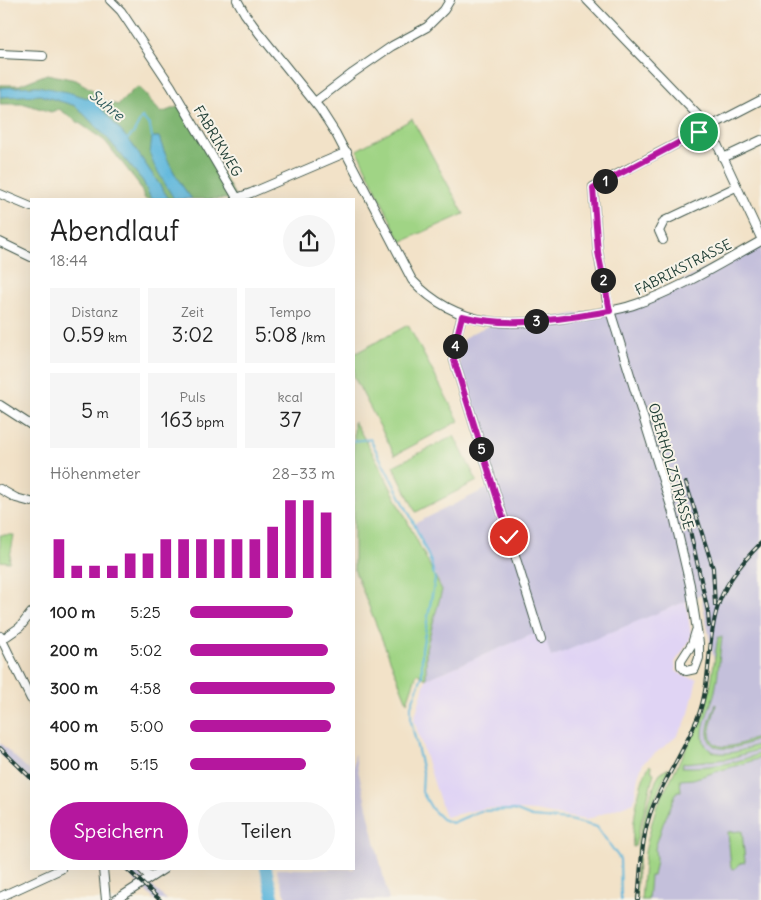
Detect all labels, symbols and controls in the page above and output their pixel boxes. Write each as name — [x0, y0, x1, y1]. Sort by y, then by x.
water label: Suhre — [86, 85, 129, 125]
street label: FABRIKWEG — [190, 102, 246, 180]
pin — [678, 111, 720, 153]
icon: arrive — [685, 118, 713, 146]
pin: 1 — [592, 168, 618, 194]
text: 1 — [603, 172, 608, 190]
text: Abendlauf — [50, 213, 179, 249]
button: share — [283, 215, 335, 267]
street label: FABRIKSTRASSE — [632, 235, 734, 299]
text: 18:44 — [50, 250, 88, 270]
pin: 2 — [590, 268, 616, 292]
text: 2 — [600, 271, 607, 289]
text: Distanz — [71, 303, 118, 321]
text: Zeit — [181, 303, 204, 321]
text: Tempo — [269, 303, 311, 321]
pin: 3 — [524, 308, 548, 334]
text: 3 — [533, 312, 540, 330]
text: 0.59 — [62, 321, 105, 348]
text: 3:02 — [171, 321, 213, 348]
text: 5:08 — [255, 321, 298, 348]
text: km — [105, 328, 127, 346]
text: /km — [298, 328, 325, 346]
pin: 4 — [442, 334, 468, 358]
text: 4 — [451, 337, 460, 355]
text: Puls — [179, 388, 206, 406]
text: kcal — [278, 388, 303, 406]
text: 5 — [81, 397, 93, 424]
street label: OBERHOLZSTRASSE — [644, 401, 698, 531]
text: m — [93, 404, 109, 422]
text: 163 — [161, 406, 193, 433]
text: 37 — [279, 406, 301, 433]
text: bpm — [193, 413, 224, 431]
pin: 5 — [468, 436, 494, 462]
text: 5 — [477, 440, 486, 458]
text: Höhenmeter — [50, 463, 141, 483]
text: 28–33 m — [272, 463, 335, 483]
pin — [488, 516, 530, 558]
icon: check — [495, 523, 523, 551]
text: 100 m — [50, 602, 95, 622]
text: 5:25 — [130, 602, 161, 622]
text: 200 m — [50, 640, 98, 660]
text: 5:02 — [130, 640, 162, 660]
text: 300 m — [50, 678, 98, 698]
text: 4:58 — [130, 678, 161, 698]
text: 400 m — [50, 716, 98, 736]
text: 5:00 — [130, 716, 164, 736]
text: 500 m — [50, 754, 98, 774]
text: 5:15 — [130, 754, 158, 774]
button: Speichern — [50, 802, 188, 860]
button: Teilen — [198, 802, 335, 860]

